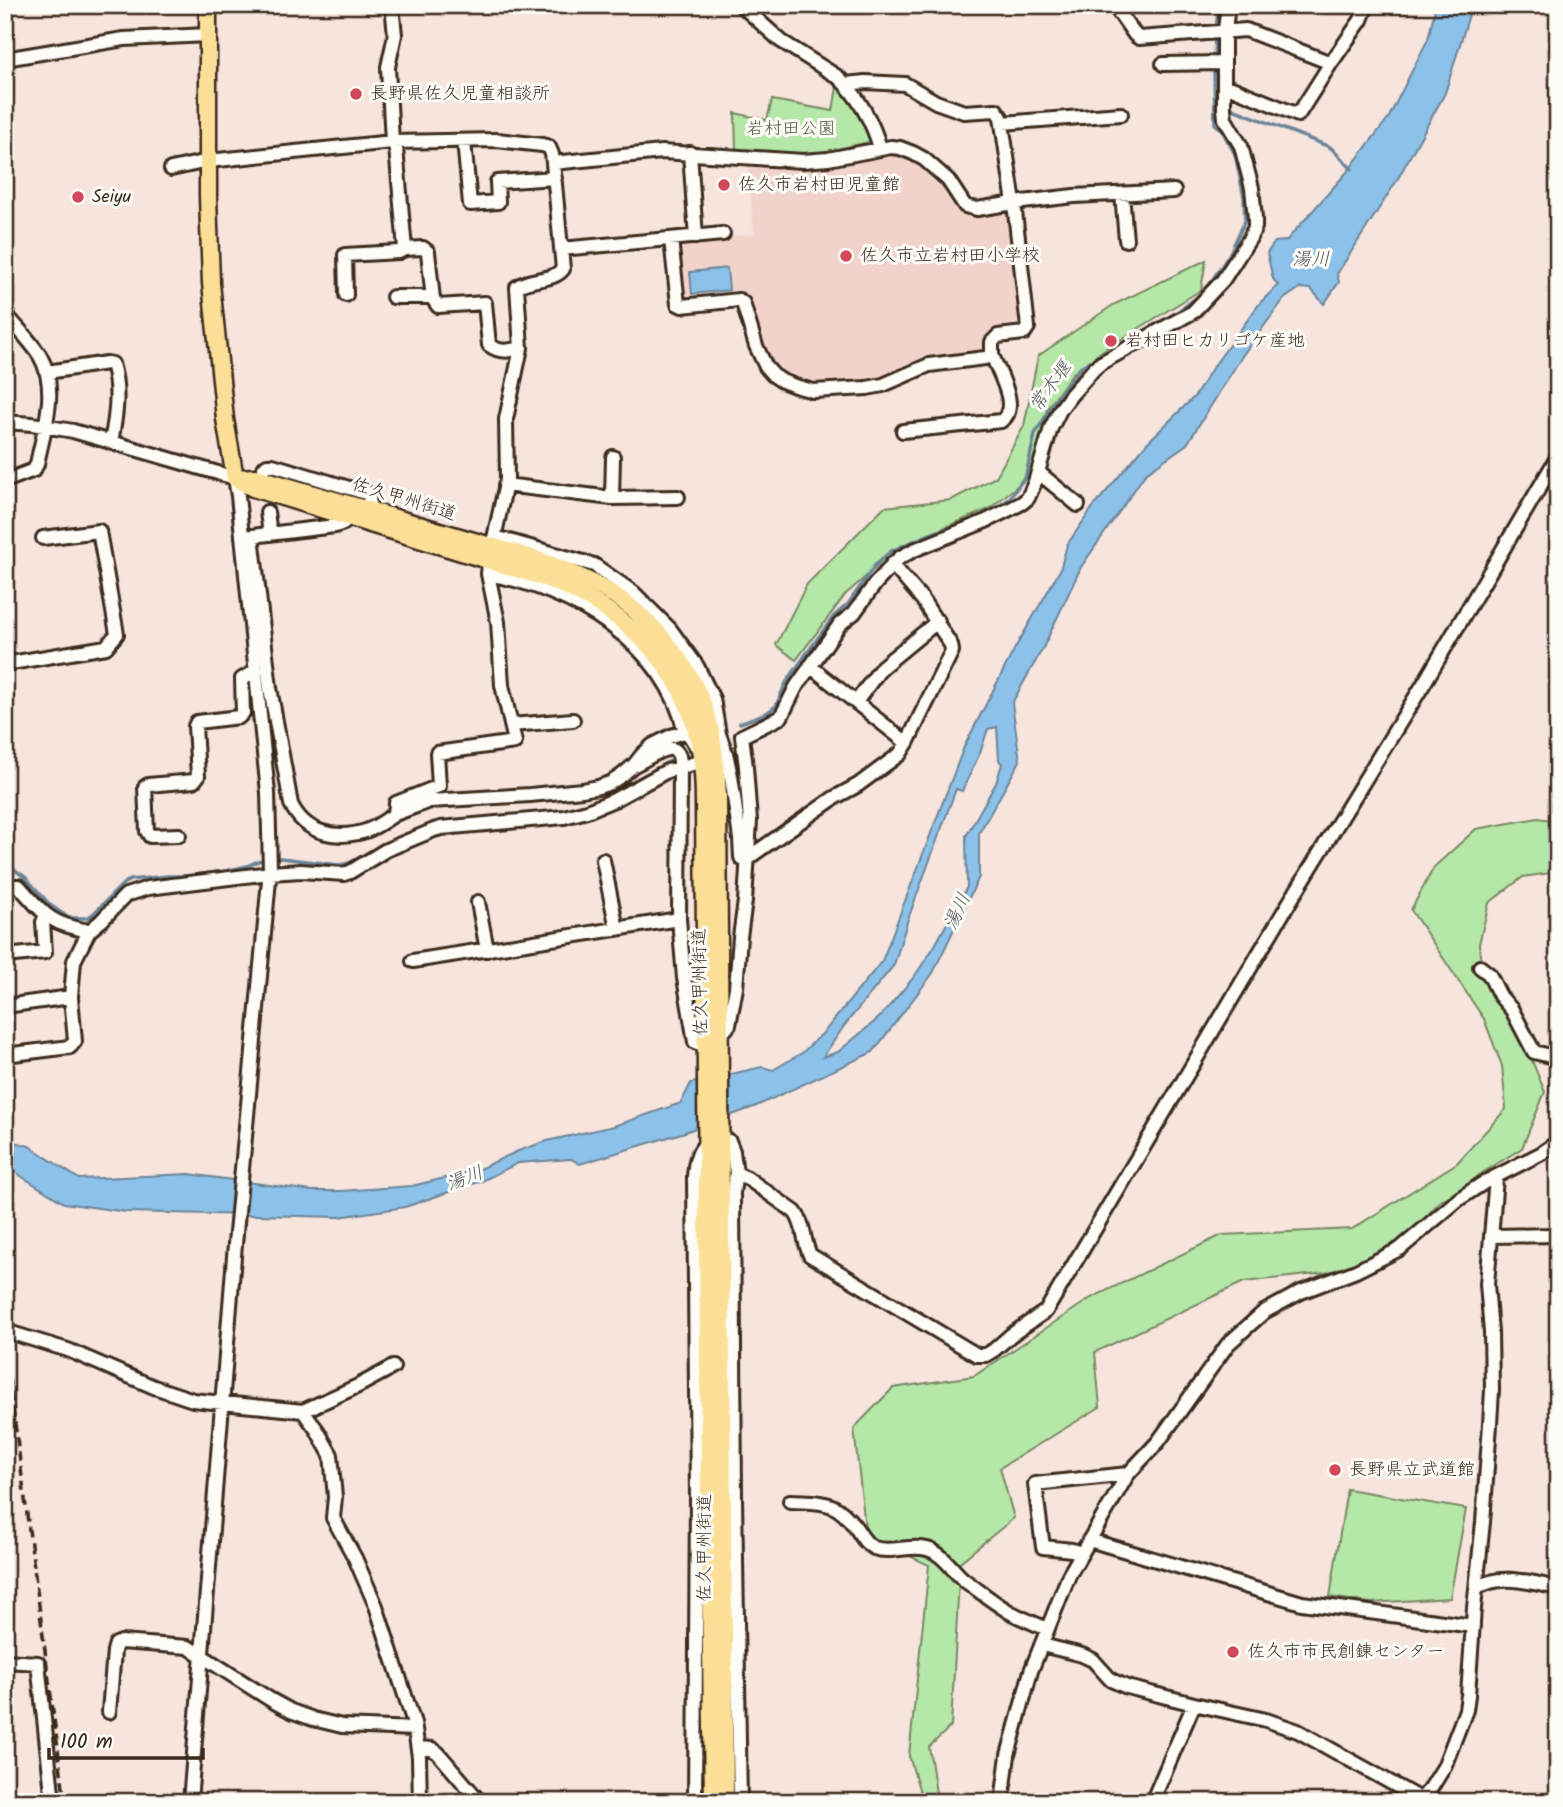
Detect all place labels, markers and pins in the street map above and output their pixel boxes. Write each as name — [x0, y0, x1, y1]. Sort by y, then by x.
place label: 長野県佐久児童相談所 — [370, 80, 550, 109]
marker: 長野県佐久児童相談所 — [348, 86, 364, 102]
place label: 佐久市岩村田児童館 — [738, 171, 900, 200]
marker: 佐久市岩村田児童館 — [716, 177, 732, 193]
place label: Seiyu — [92, 183, 131, 212]
marker: Seiyu — [70, 189, 86, 205]
place label: 佐久市立岩村田小学校 — [860, 242, 1040, 271]
marker: 佐久市立岩村田小学校 — [838, 248, 854, 264]
place label: 岩村田ヒカリゴケ産地 — [1125, 327, 1305, 356]
marker: 岩村田ヒカリゴケ産地 — [1103, 333, 1119, 349]
place label: 長野県立武道館 — [1349, 1456, 1475, 1485]
marker: 長野県立武道館 — [1327, 1462, 1343, 1478]
place label: 佐久市市民創錬センター — [1247, 1638, 1444, 1667]
marker: 佐久市市民創錬センター — [1225, 1644, 1241, 1660]

